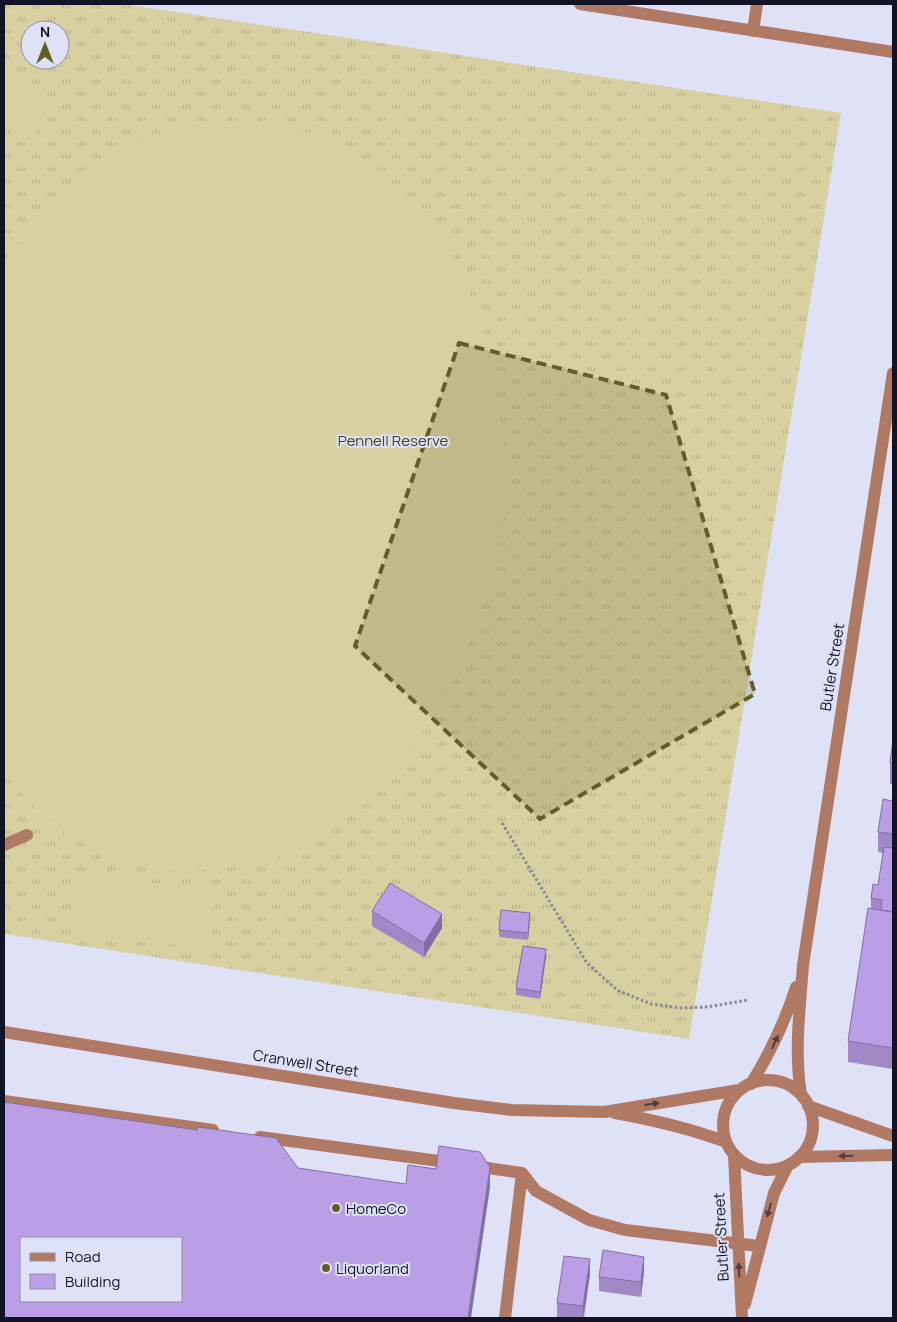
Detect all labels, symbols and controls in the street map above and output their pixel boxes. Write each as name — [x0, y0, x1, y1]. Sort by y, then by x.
north arrow — [20, 20, 70, 70]
text: N — [40, 22, 50, 41]
park label: Pennell Reserve — [338, 430, 448, 451]
street label: Butler Street — [815, 621, 849, 713]
one-way arrow — [771, 1035, 779, 1049]
street label: Cranwell Street — [251, 1044, 361, 1082]
one-way arrow — [644, 1100, 660, 1108]
one-way arrow — [838, 1152, 854, 1160]
street label: Butler Street — [708, 1192, 734, 1282]
place label: HomeCo — [346, 1198, 406, 1219]
marker: HomeCo — [330, 1202, 342, 1214]
one-way arrow — [765, 1203, 773, 1218]
legend — [20, 1237, 182, 1302]
text: Road — [65, 1246, 101, 1267]
place label: Liquorland — [336, 1258, 409, 1279]
one-way arrow — [735, 1261, 743, 1277]
marker: Liquorland — [320, 1262, 332, 1274]
text: Building — [65, 1271, 120, 1292]

